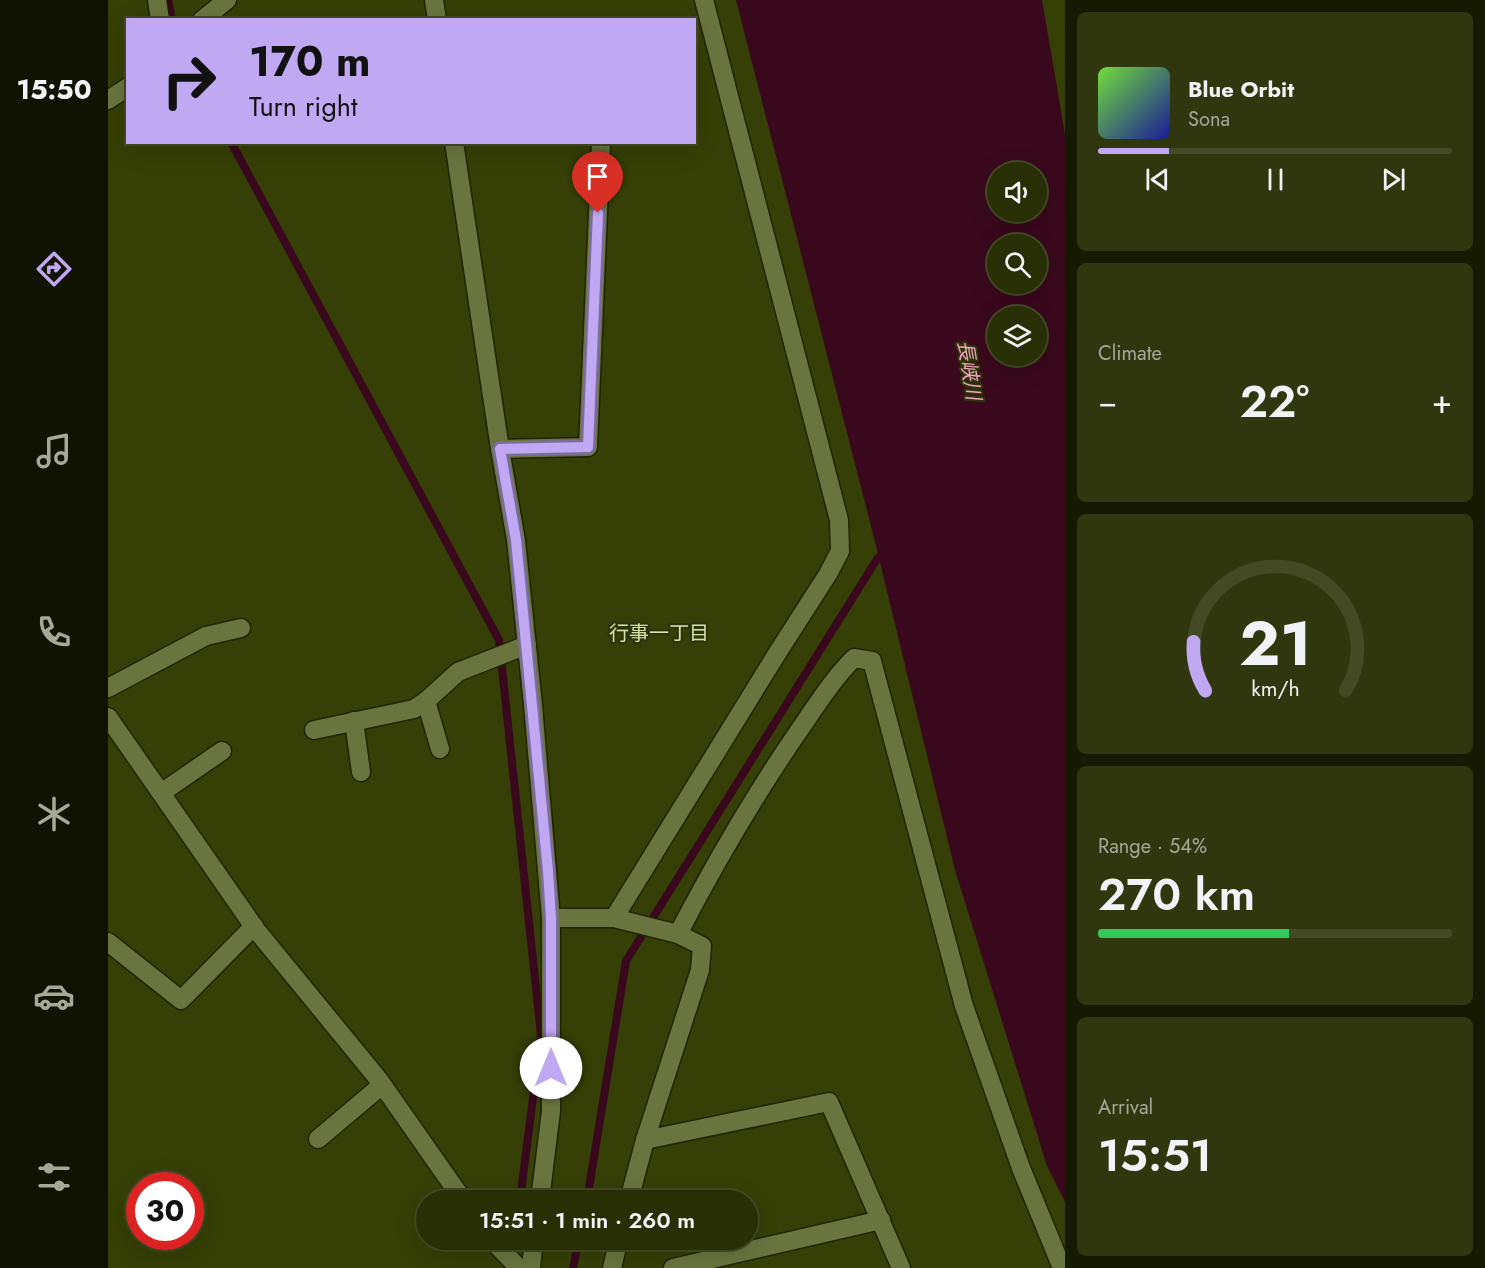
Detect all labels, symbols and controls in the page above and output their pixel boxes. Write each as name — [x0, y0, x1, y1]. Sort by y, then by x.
text: 170 m — [249, 31, 371, 92]
icon: right — [150, 42, 228, 120]
text: 15:50 — [16, 70, 92, 109]
text: Blue Orbit — [1188, 73, 1294, 105]
text: Turn right — [249, 87, 357, 126]
text: Sona — [1188, 105, 1230, 134]
pin — [572, 151, 623, 213]
icon: arrive — [581, 160, 614, 193]
map controls — [987, 162, 1047, 366]
button: sound — [987, 162, 1047, 222]
icon: previous — [1141, 163, 1174, 196]
icon: pause — [1259, 163, 1292, 196]
icon: next — [1377, 163, 1410, 196]
button: search — [987, 234, 1047, 294]
icon: directions — [33, 248, 75, 290]
button: layers — [987, 306, 1047, 366]
water label: 長峡川 — [950, 338, 988, 404]
text: Climate — [1098, 339, 1162, 368]
text: 22° — [1240, 369, 1309, 434]
text: − — [1098, 378, 1117, 425]
text: + — [1432, 378, 1452, 425]
icon: music — [33, 430, 75, 472]
text: 21 — [1239, 598, 1311, 688]
icon: phone — [33, 611, 75, 653]
district label: 行事一丁目 — [609, 619, 709, 648]
text: km/h — [1251, 673, 1299, 704]
icon: climate — [33, 793, 75, 835]
text: Range · 54% — [1098, 832, 1207, 861]
text: 270 km — [1098, 862, 1255, 927]
icon: car — [33, 975, 75, 1017]
position arrow — [519, 1036, 583, 1100]
text: Arrival — [1098, 1093, 1153, 1122]
text: 15:51 — [1098, 1123, 1212, 1188]
icon: filters — [33, 1156, 75, 1198]
speed limit sign: 30 — [126, 1172, 204, 1250]
text: 15:51 · 1 min · 260 m — [479, 1204, 695, 1236]

